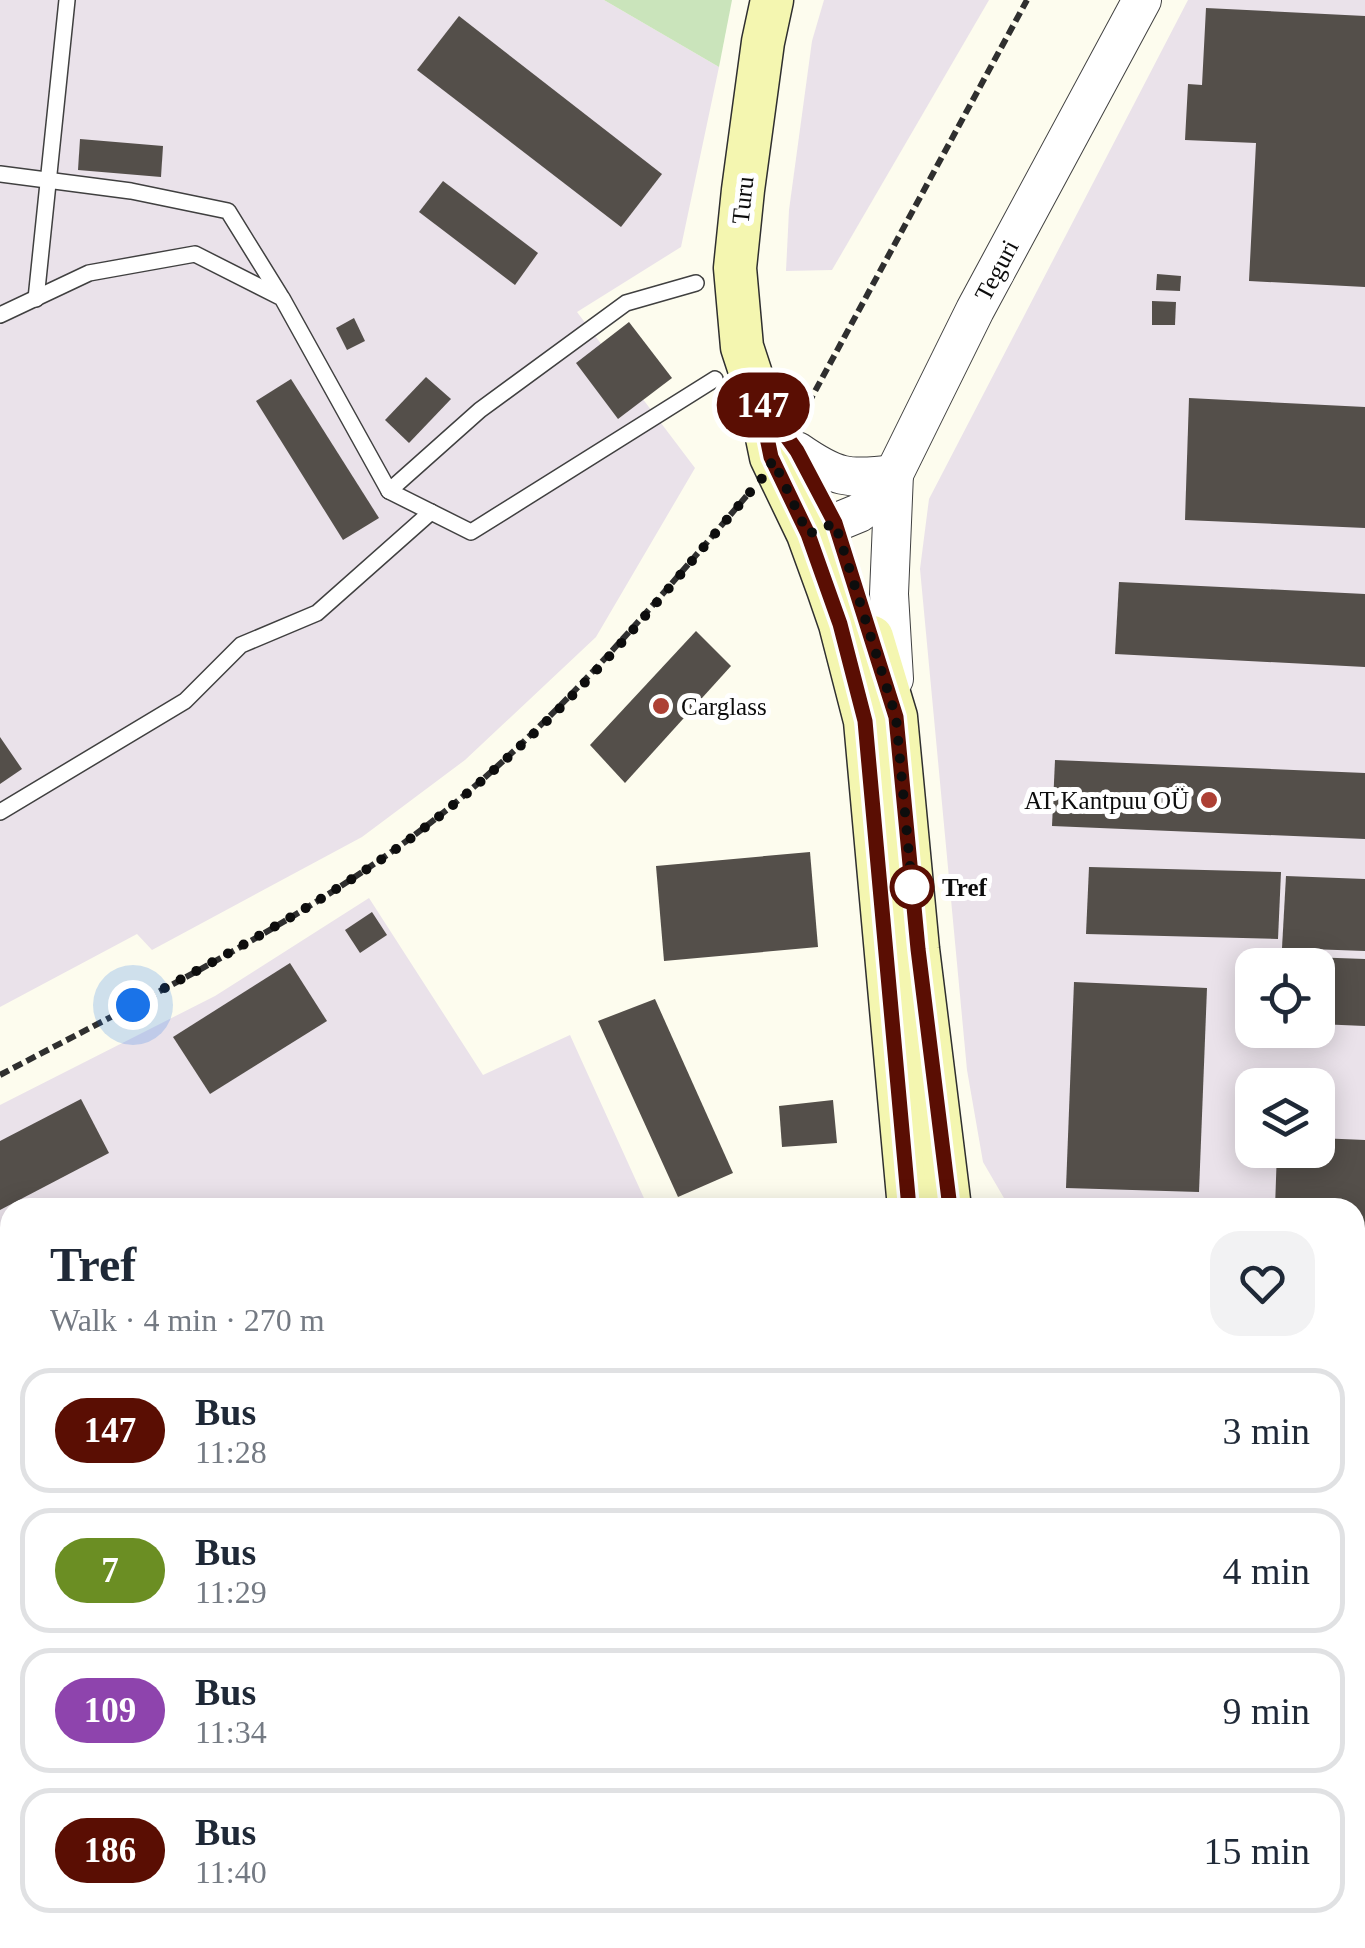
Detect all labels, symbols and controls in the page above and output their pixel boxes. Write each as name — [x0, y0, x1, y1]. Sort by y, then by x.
street label: Turu — [727, 174, 758, 225]
street label: Teguri — [969, 235, 1024, 305]
line badge: 147 — [706, 372, 820, 438]
text: 147 — [737, 386, 789, 425]
place label: Carglass — [681, 693, 767, 720]
marker: Carglass — [650, 695, 672, 717]
place label: AT Kantpuu OÜ — [1024, 787, 1189, 814]
marker: AT Kantpuu OÜ — [1198, 789, 1220, 811]
marker: Tref — [891, 866, 933, 908]
place label: Tref — [942, 874, 988, 901]
map controls — [1235, 948, 1335, 1168]
button: locate — [1235, 948, 1335, 1048]
your location — [108, 980, 158, 1030]
button: layers — [1235, 1068, 1335, 1168]
button: heart — [1210, 1231, 1315, 1336]
text: Tref — [50, 1238, 136, 1291]
text: Walk · 4 min · 270 m — [50, 1302, 325, 1338]
text: Bus — [195, 1391, 256, 1433]
text: 3 min — [1222, 1410, 1310, 1452]
text: 147 — [84, 1411, 136, 1450]
text: 11:28 — [195, 1434, 267, 1470]
text: Bus — [195, 1531, 256, 1573]
text: 4 min — [1222, 1550, 1310, 1592]
text: 7 — [101, 1551, 119, 1590]
text: 11:29 — [195, 1574, 267, 1610]
text: Bus — [195, 1671, 256, 1713]
text: 9 min — [1222, 1690, 1310, 1732]
text: 109 — [84, 1691, 136, 1730]
text: 11:34 — [195, 1714, 267, 1750]
text: Bus — [195, 1811, 256, 1853]
text: 15 min — [1203, 1830, 1310, 1872]
text: 186 — [84, 1831, 136, 1870]
text: 11:40 — [195, 1854, 267, 1890]

